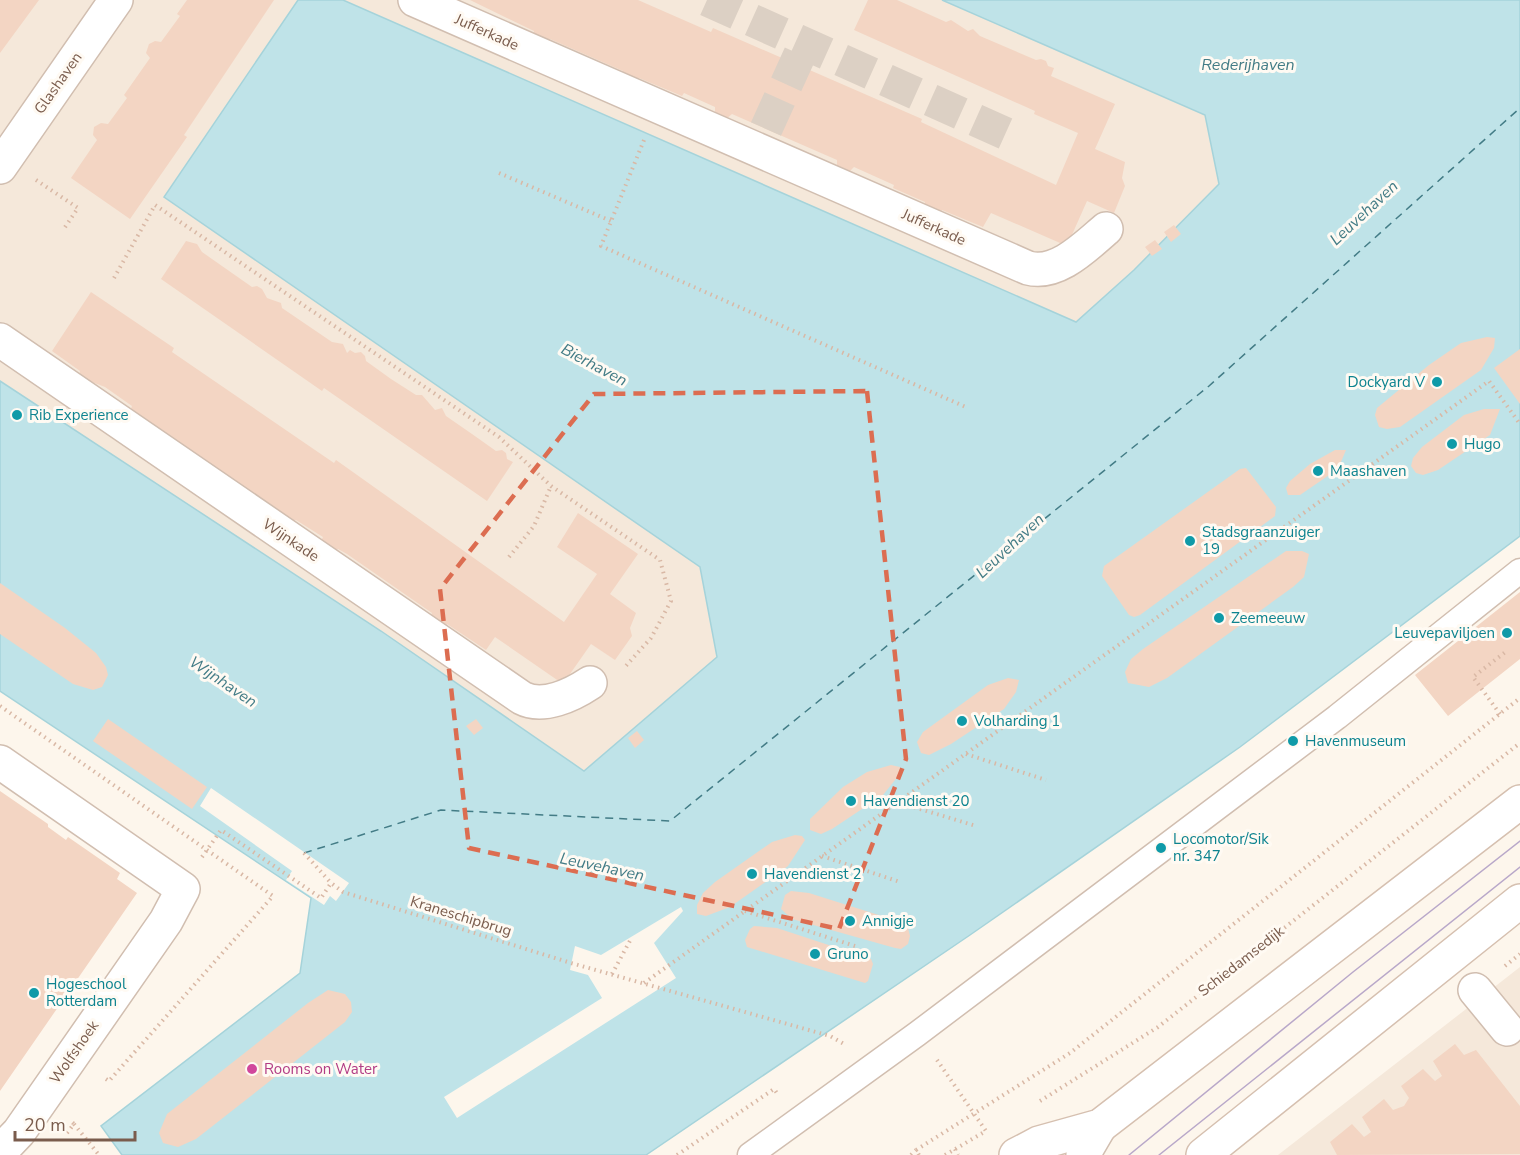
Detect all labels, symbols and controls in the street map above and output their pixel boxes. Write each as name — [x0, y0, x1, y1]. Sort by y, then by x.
street label: Jufferkade — [451, 9, 522, 55]
street label: Glashaven — [29, 48, 87, 118]
water label: Rederijhaven — [1201, 54, 1295, 76]
water label: Leuvehaven — [1325, 176, 1403, 250]
street label: Jufferkade — [898, 204, 969, 250]
water label: Bierhaven — [557, 338, 631, 392]
place label: Dockyard V — [1348, 372, 1426, 392]
marker: Dockyard V — [1430, 375, 1444, 389]
place label: Rib Experience — [29, 405, 129, 425]
marker: Rib Experience — [10, 408, 24, 422]
place label: Hugo — [1464, 434, 1501, 454]
marker: Hugo — [1445, 437, 1459, 451]
place label: Maashaven — [1330, 461, 1406, 481]
marker: Maashaven — [1311, 464, 1325, 478]
water label: Leuvehaven — [971, 509, 1049, 583]
street label: Wijnkade — [259, 514, 323, 566]
place label: Stadsgraanzuiger 19 — [1202, 522, 1320, 559]
marker: Stadsgraanzuiger 19 — [1183, 534, 1197, 548]
place label: Zeemeeuw — [1231, 608, 1306, 628]
marker: Zeemeeuw — [1212, 611, 1226, 625]
place label: Leuvepaviljoen — [1394, 623, 1495, 643]
marker: Leuvepaviljoen — [1500, 626, 1514, 640]
water label: Wijnhaven — [185, 651, 261, 713]
place label: Volharding 1 — [973, 711, 1060, 731]
marker: Volharding 1 — [955, 714, 969, 728]
place label: Havenmuseum — [1305, 731, 1406, 751]
marker: Havenmuseum — [1286, 734, 1300, 748]
place label: Havendienst 20 — [863, 791, 969, 811]
marker: Havendienst 20 — [844, 794, 858, 808]
place label: Locomotor/Sik nr. 347 — [1173, 829, 1269, 866]
marker: Locomotor/Sik nr. 347 — [1154, 841, 1168, 855]
water label: Leuvehaven — [558, 847, 646, 887]
place label: Havendienst 2 — [764, 864, 861, 884]
marker: Havendienst 2 — [745, 867, 759, 881]
street label: Kraneschipbrug — [408, 891, 514, 941]
place label: Annigje — [862, 911, 914, 931]
marker: Annigje — [843, 914, 857, 928]
street label: Schiedamsedijk — [1194, 921, 1289, 1001]
place label: Gruno — [827, 944, 869, 964]
marker: Gruno — [808, 947, 822, 961]
place label: Hogeschool Rotterdam — [46, 974, 127, 1011]
marker: Hogeschool Rotterdam — [27, 986, 41, 1000]
street label: Wolfshoek — [45, 1016, 103, 1088]
place label: Rooms on Water — [264, 1059, 378, 1079]
marker: Rooms on Water — [245, 1062, 259, 1076]
scale bar — [15, 1104, 135, 1142]
text: 20 m — [24, 1113, 66, 1137]

